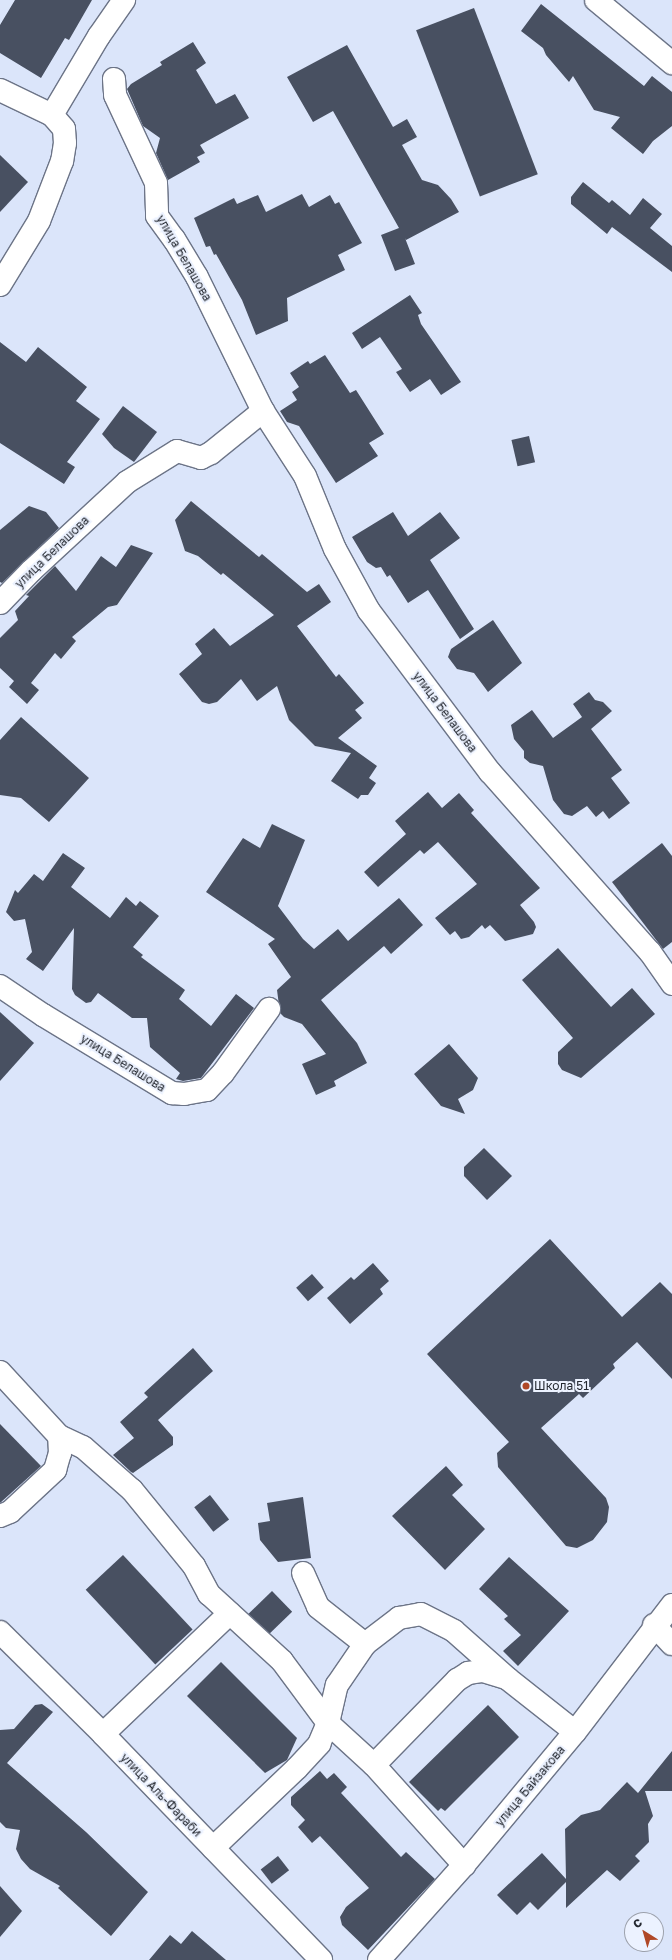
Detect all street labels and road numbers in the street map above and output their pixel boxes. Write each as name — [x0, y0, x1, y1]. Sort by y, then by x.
street label: улица Белашова — [153, 212, 215, 304]
street label: улица Белашова — [12, 513, 92, 591]
street label: улица Белашова — [410, 669, 480, 755]
street label: улица Белашова — [78, 1031, 168, 1095]
street label: улица Байзакова — [492, 1743, 568, 1829]
street label: улица Аль-Фараби — [118, 1750, 204, 1840]

